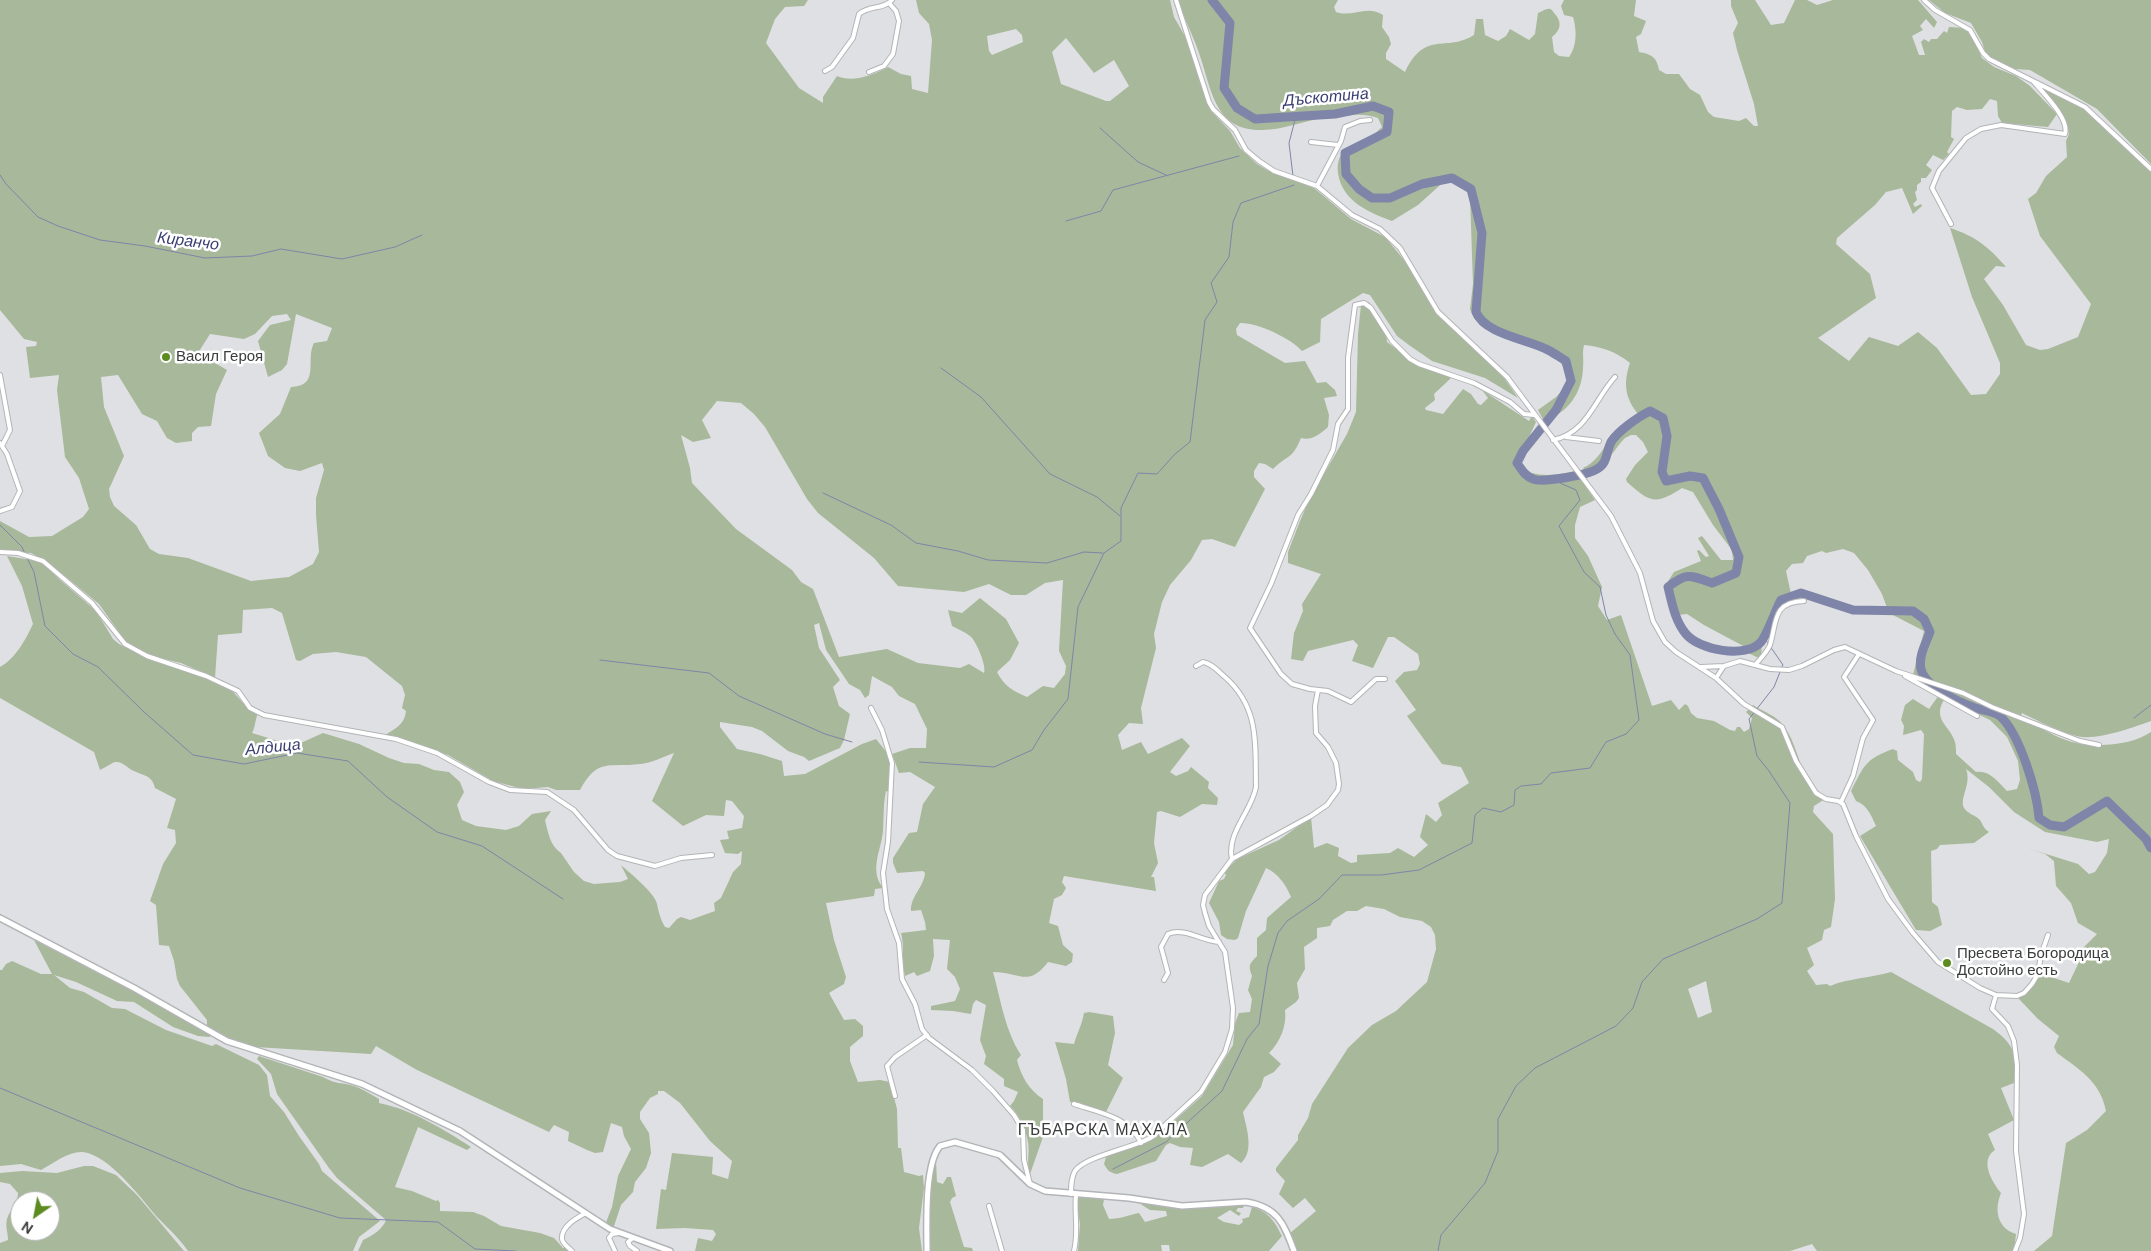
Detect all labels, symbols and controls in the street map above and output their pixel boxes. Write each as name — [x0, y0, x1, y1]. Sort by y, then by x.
water label: Дъскотина — [1283, 85, 1369, 111]
water label: Киранчо — [156, 229, 220, 255]
place label: Васил Героя — [176, 348, 263, 366]
marker: Васил Героя — [160, 351, 172, 363]
water label: Алдица — [244, 736, 302, 760]
place label: Пресвета Богородица Достойно есть — [1957, 945, 2109, 980]
marker: Пресвета Богородица Достойно есть — [1941, 957, 1953, 969]
district label: ГЪБАРСКА МАХАЛА — [1016, 1121, 1190, 1141]
north arrow — [10, 1191, 60, 1241]
text: N — [18, 1217, 37, 1238]

